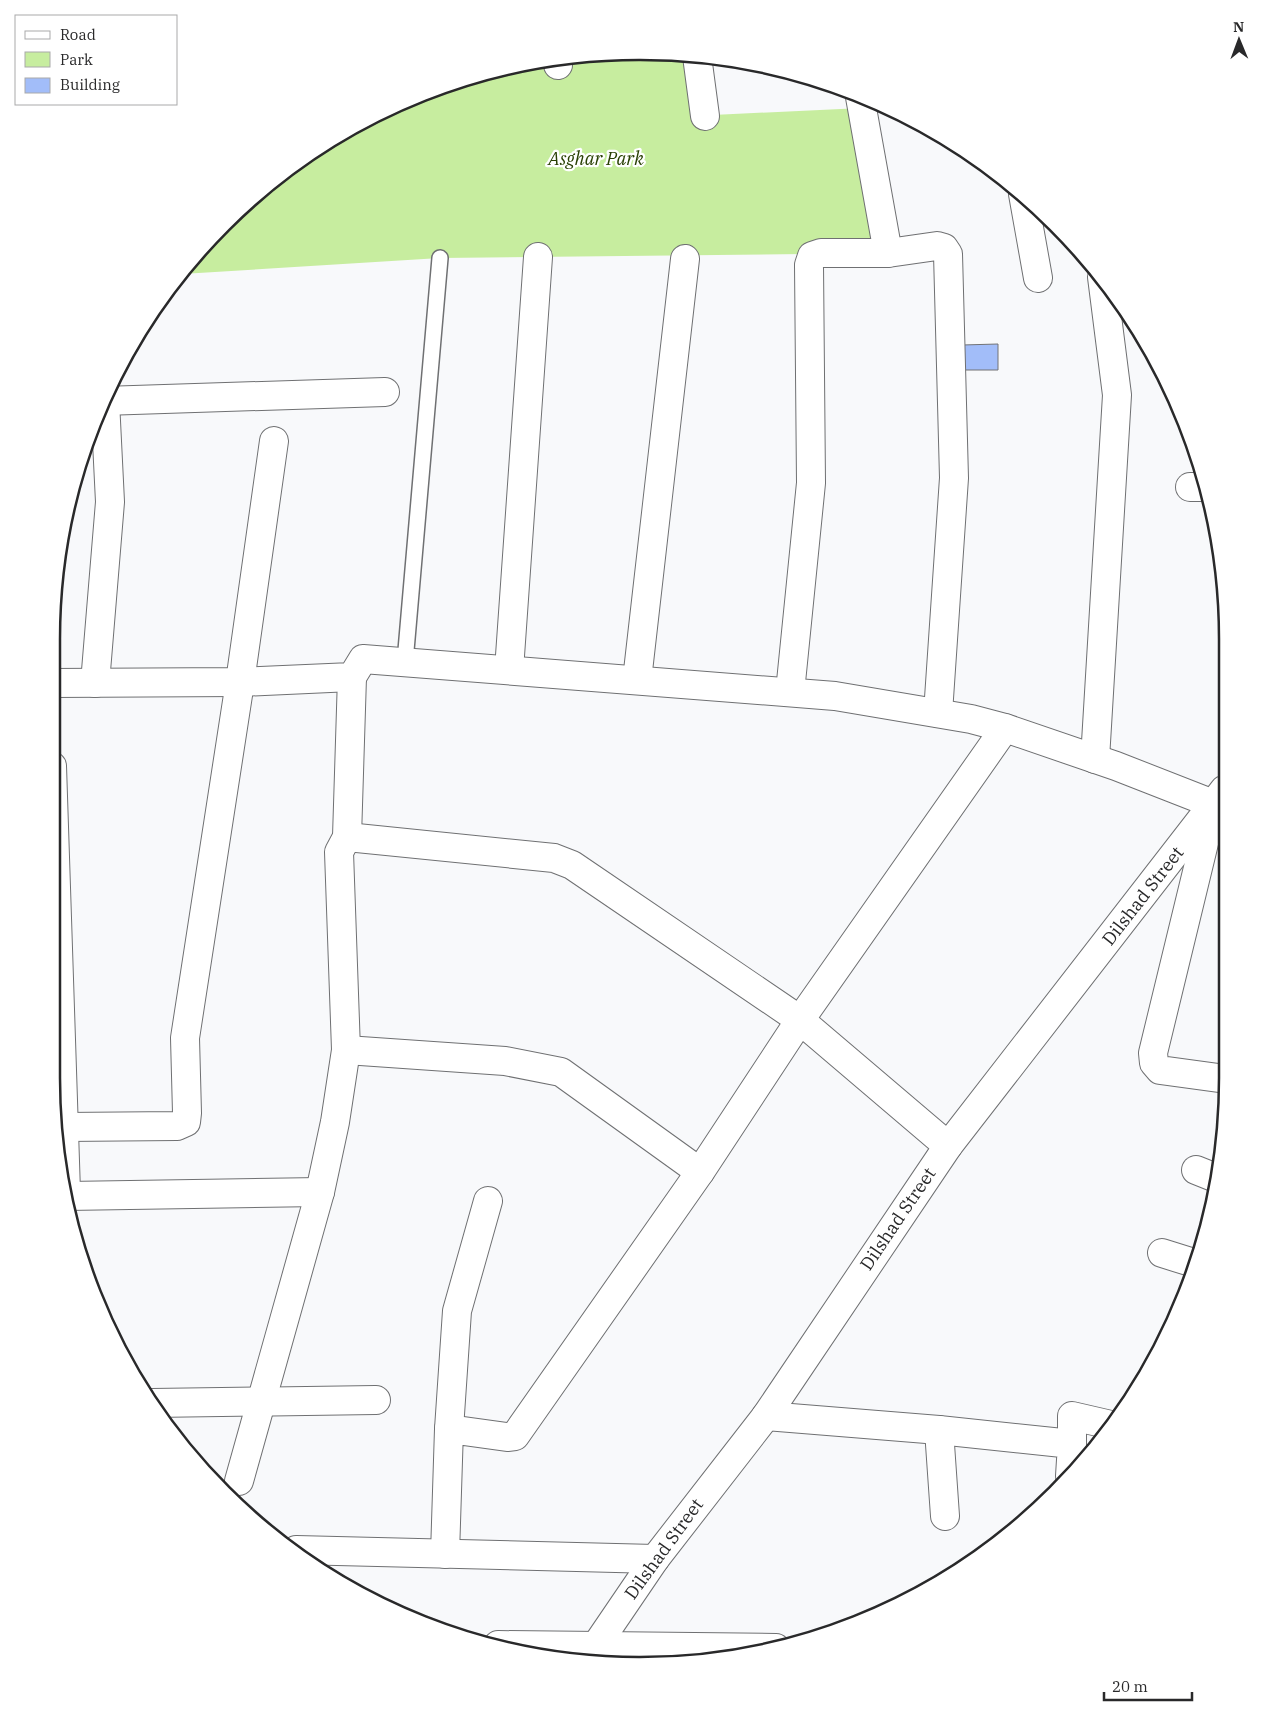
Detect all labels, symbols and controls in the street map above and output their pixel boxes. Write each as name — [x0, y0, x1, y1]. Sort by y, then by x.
legend — [15, 15, 178, 105]
north arrow — [1214, 15, 1264, 65]
text: N — [1233, 18, 1244, 36]
text: Road — [60, 25, 96, 44]
text: Park — [60, 50, 93, 69]
text: Building — [60, 75, 120, 94]
park label: Asghar Park — [547, 147, 644, 170]
street label: Dilshad Street — [1097, 842, 1188, 950]
street label: Dilshad Street — [855, 1163, 940, 1275]
street label: Dilshad Street — [619, 1494, 708, 1604]
scale bar — [1104, 1670, 1192, 1702]
text: 20 m — [1112, 1677, 1148, 1696]

